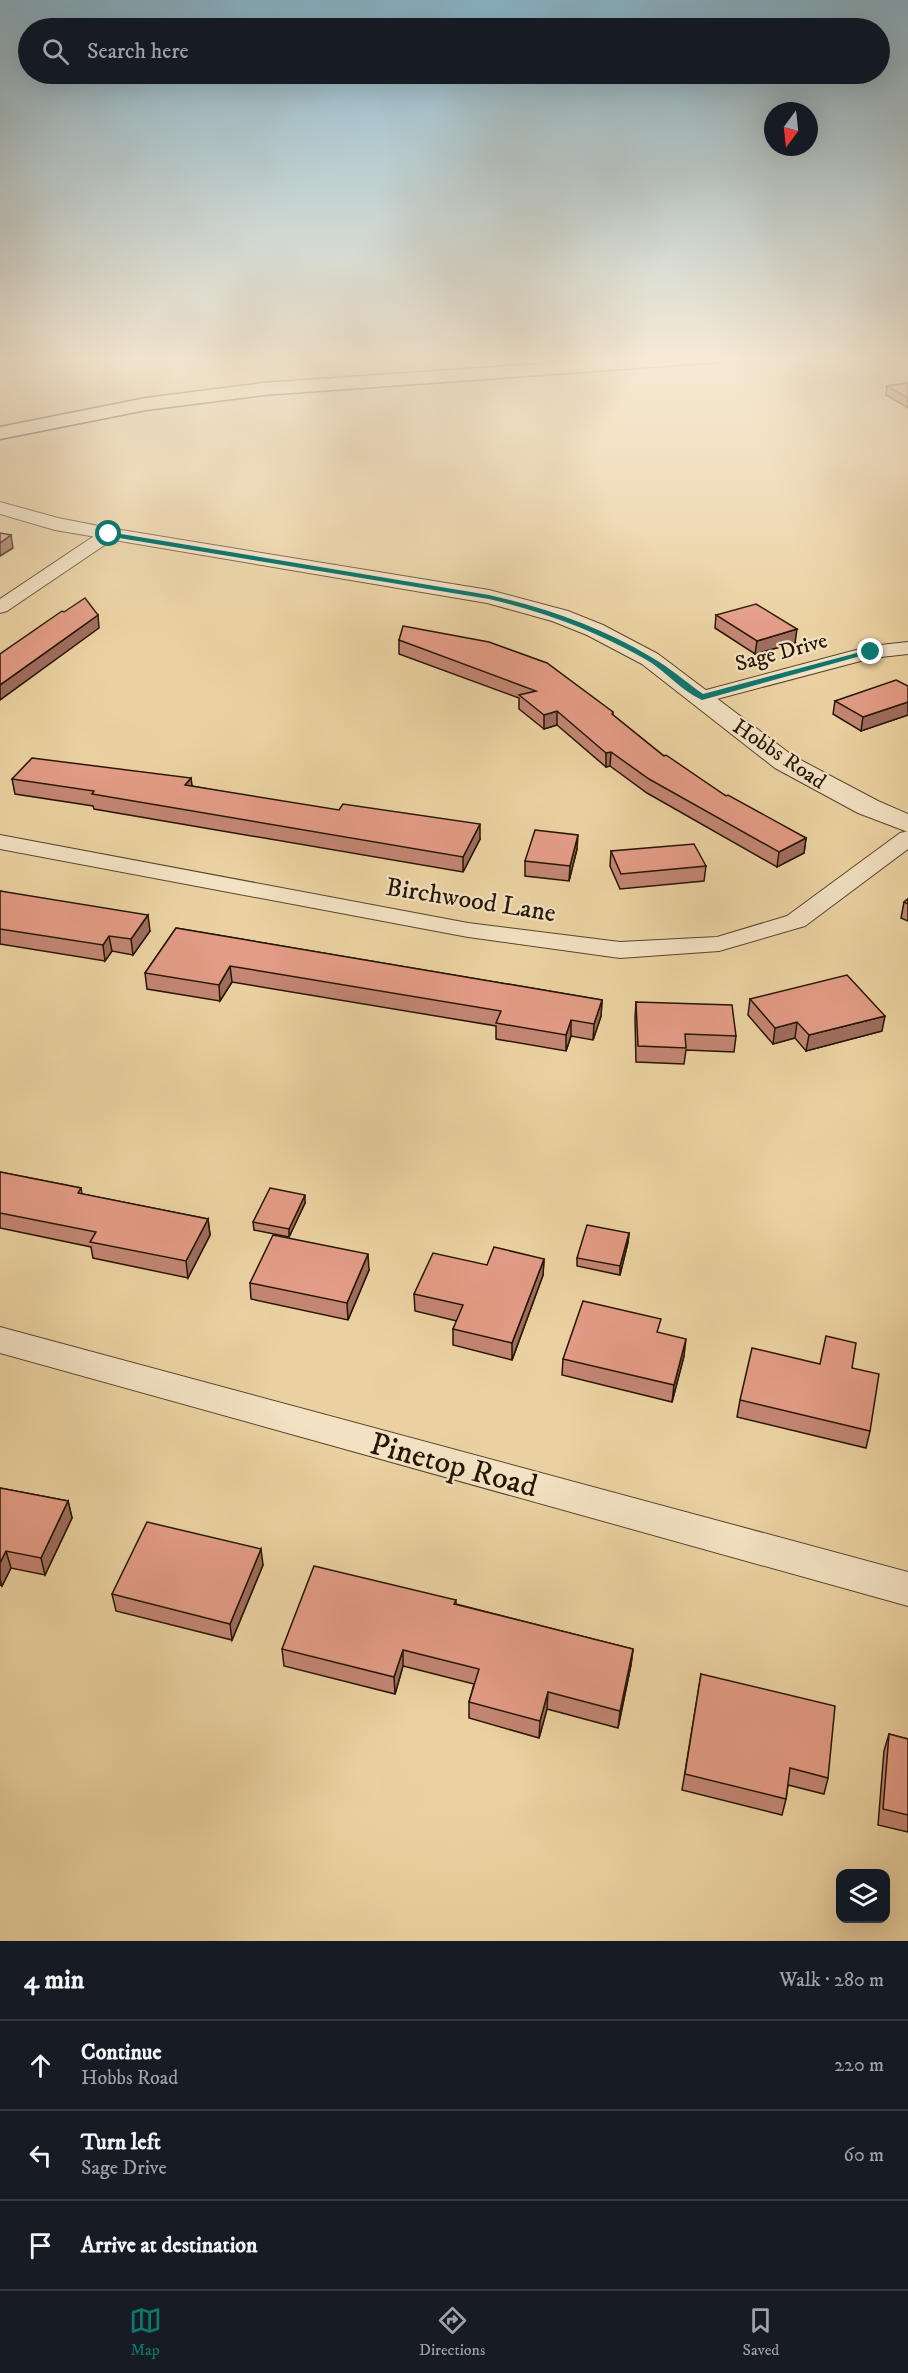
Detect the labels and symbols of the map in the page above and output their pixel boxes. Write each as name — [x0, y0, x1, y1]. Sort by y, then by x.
north arrow — [764, 102, 818, 156]
route start — [95, 520, 121, 546]
street label: Sage Drive — [732, 627, 830, 678]
route end — [857, 638, 883, 664]
street label: Hobbs Road — [727, 713, 831, 795]
street label: Birchwood Lane — [383, 871, 558, 930]
street label: Pinetop Road — [365, 1424, 542, 1507]

